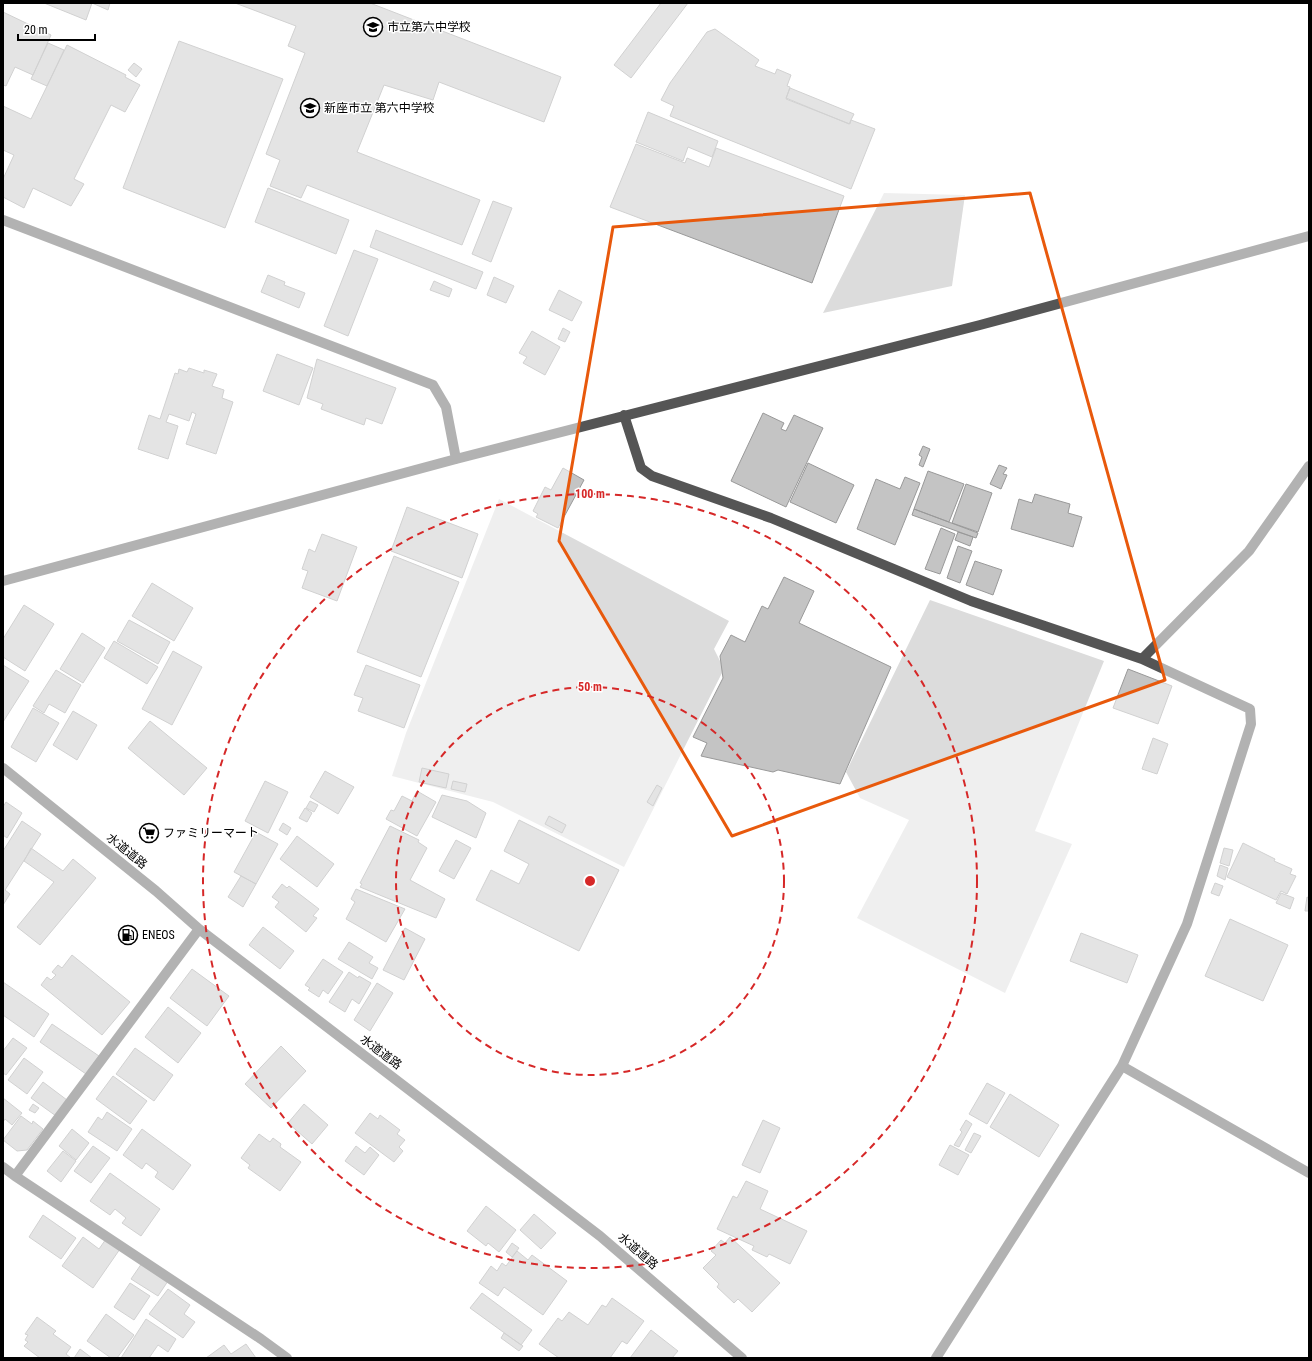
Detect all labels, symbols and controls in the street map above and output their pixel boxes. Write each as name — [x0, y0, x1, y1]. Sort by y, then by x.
scale bar — [18, 16, 95, 42]
school or university icon: 市立第六中学校 — [362, 16, 384, 38]
place label: 市立第六中学校 — [387, 20, 471, 34]
text: 20 m — [24, 23, 48, 37]
school or university icon: 新座市立 第六中学校 — [299, 97, 321, 119]
place label: 新座市立 第六中学校 — [324, 101, 435, 115]
text: 100 m — [575, 487, 605, 501]
text: 50 m — [578, 680, 602, 694]
supermarket icon: ファミリーマート — [138, 822, 160, 844]
place label: ファミリーマート — [163, 826, 259, 840]
street label: 水道道路 — [104, 830, 150, 872]
centre of rings — [583, 874, 597, 888]
fuel station icon: ENEOS — [117, 924, 139, 946]
place label: ENEOS — [142, 928, 175, 942]
street label: 水道道路 — [358, 1032, 404, 1072]
street label: 水道道路 — [615, 1230, 661, 1272]

